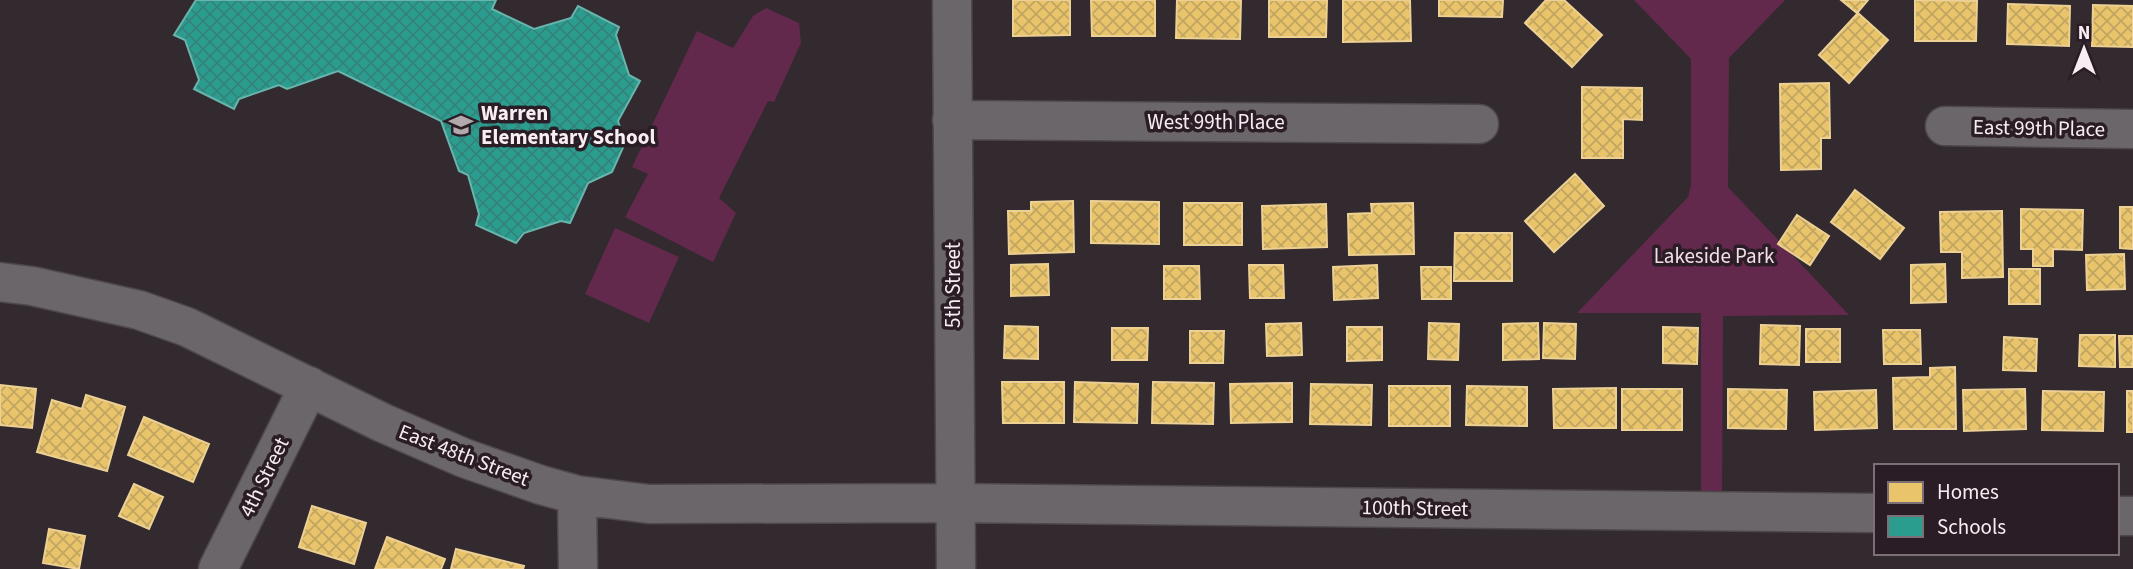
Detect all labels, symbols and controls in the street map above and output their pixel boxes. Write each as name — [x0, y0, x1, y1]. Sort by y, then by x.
north arrow — [2049, 14, 2119, 84]
text: N — [2078, 20, 2090, 47]
place label: Warren Elementary School — [481, 98, 655, 152]
street label: West 99th Place — [1147, 107, 1285, 137]
school or university icon: Warren Elementary School — [447, 111, 475, 139]
street label: East 99th Place — [1973, 112, 2105, 144]
park label: Lakeside Park — [1654, 241, 1775, 271]
street label: 5th Street — [938, 242, 968, 328]
street label: East 48th Street — [394, 416, 534, 494]
street label: 4th Street — [232, 432, 296, 522]
legend — [1874, 464, 2119, 555]
text: Homes — [1937, 477, 1999, 507]
street label: 100th Street — [1361, 492, 1469, 524]
text: Schools — [1937, 512, 2006, 542]

